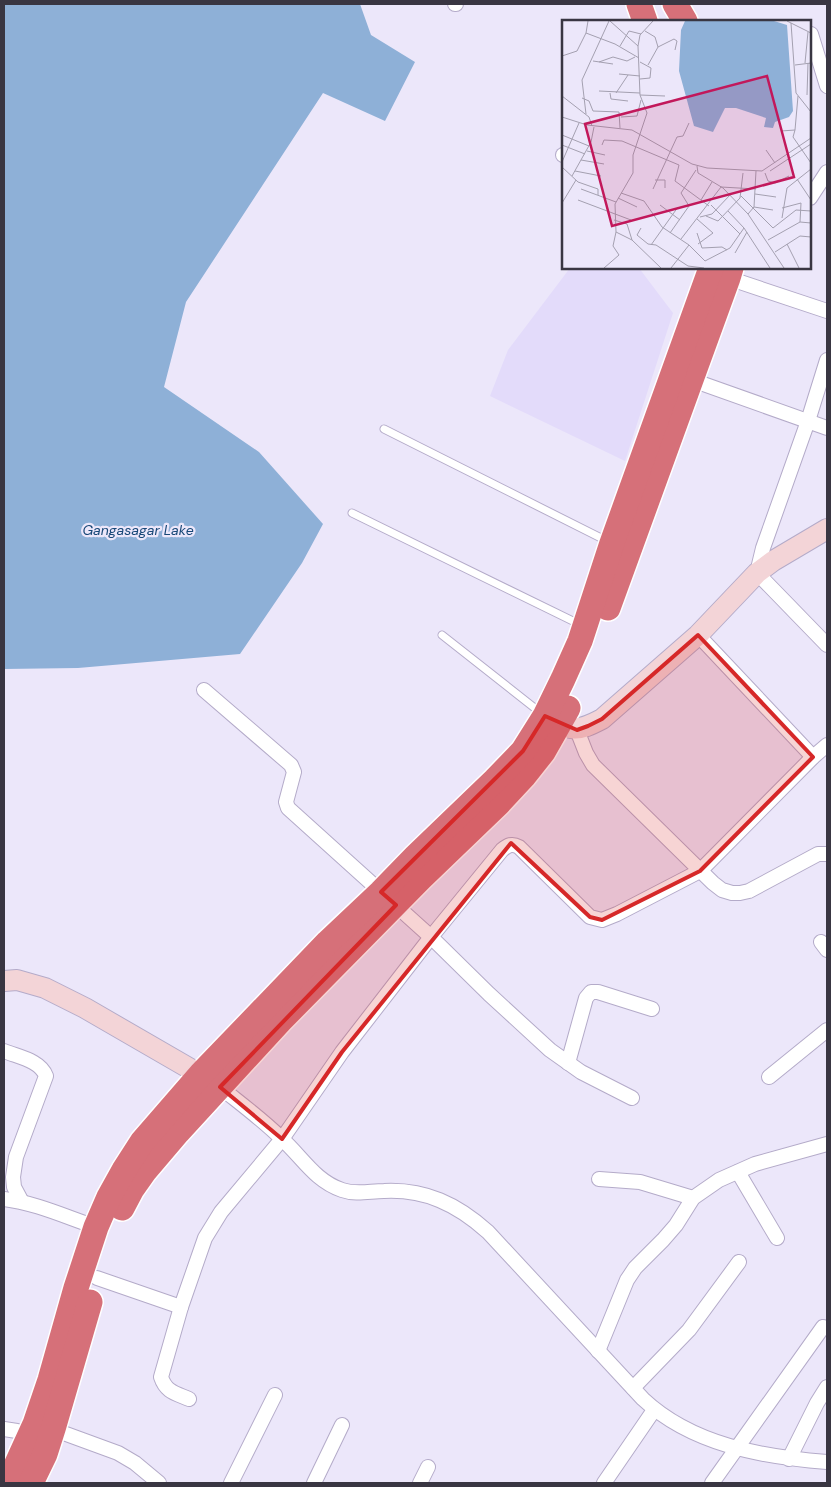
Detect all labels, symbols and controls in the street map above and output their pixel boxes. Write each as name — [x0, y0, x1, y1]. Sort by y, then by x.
inset map — [562, 20, 811, 269]
water label: Gangasagar Lake — [82, 521, 194, 539]

